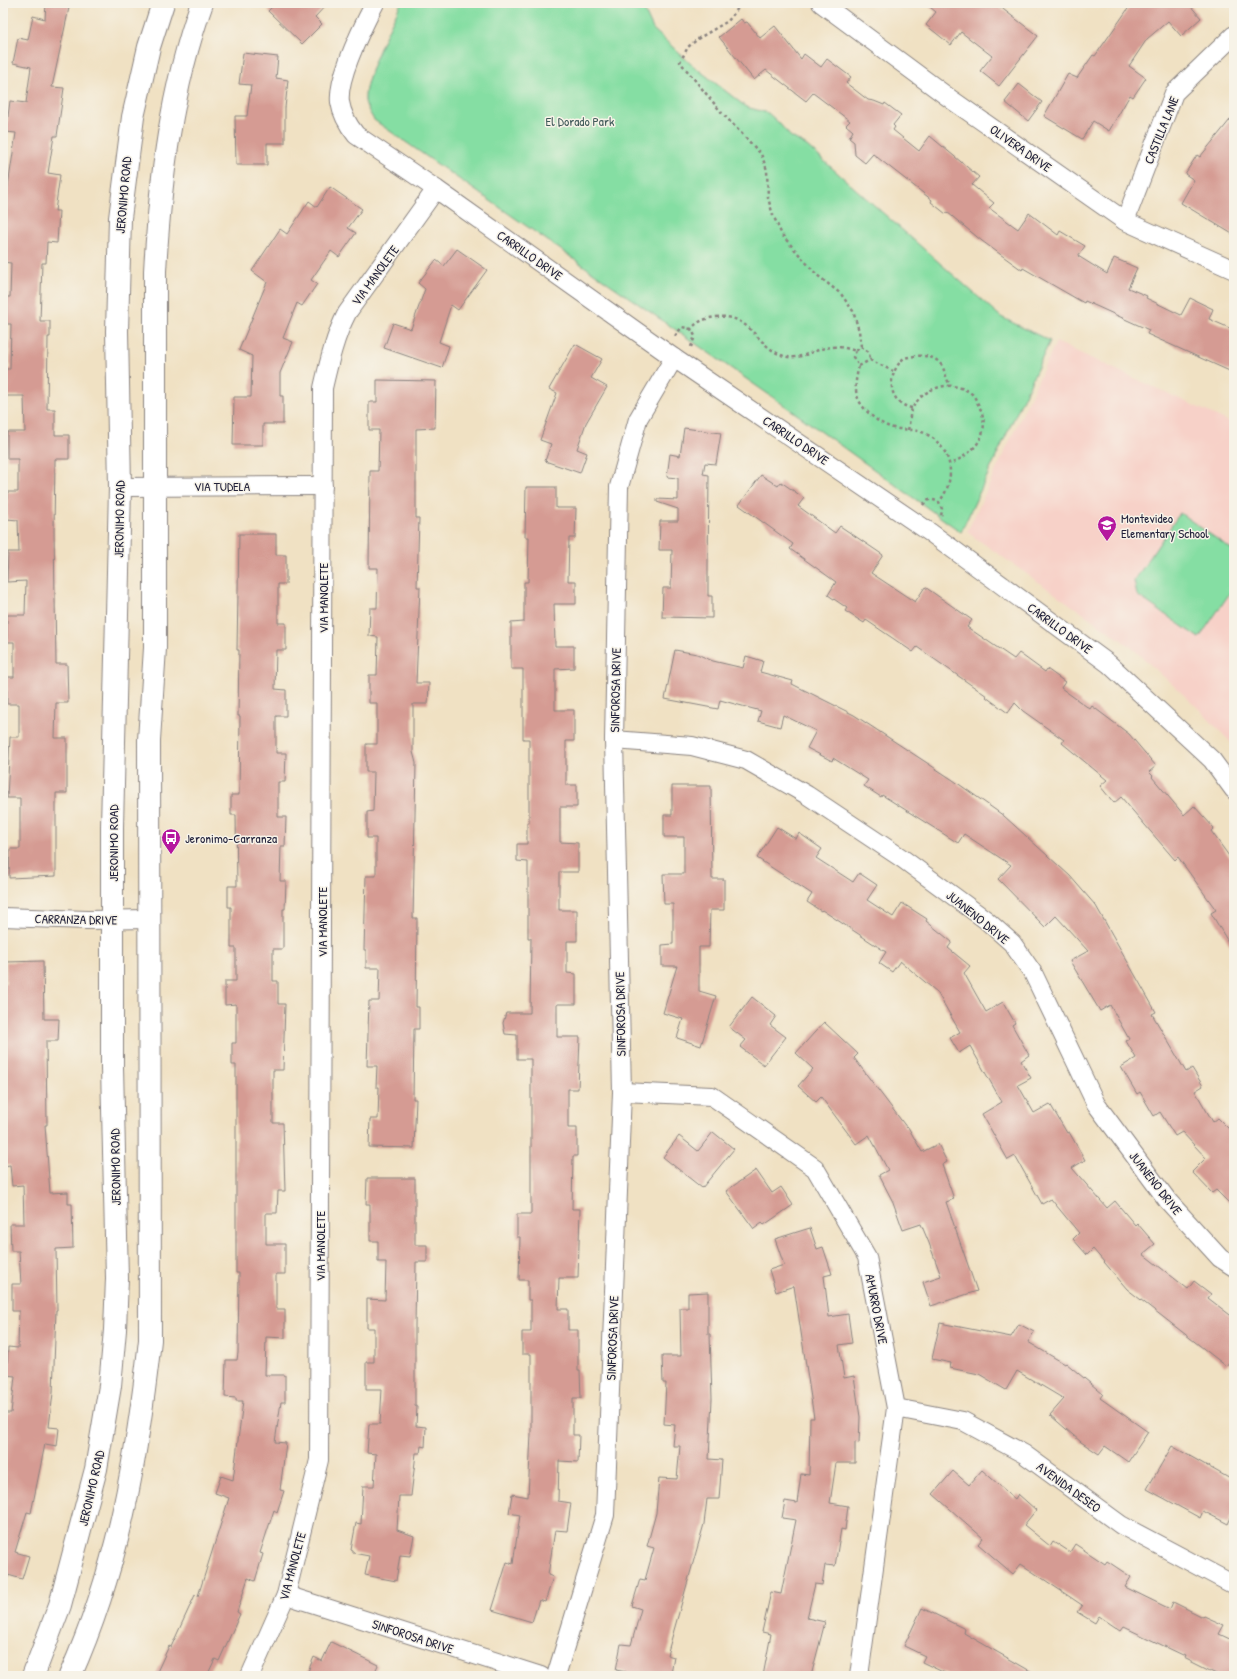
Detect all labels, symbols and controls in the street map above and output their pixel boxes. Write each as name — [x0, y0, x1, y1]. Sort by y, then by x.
street label: CASTILLA LANE — [1139, 93, 1183, 166]
park label: El Dorado Park — [546, 112, 615, 130]
street label: OLIVERA DRIVE — [987, 120, 1056, 176]
street label: JERONIMO ROAD — [111, 155, 135, 234]
street label: CARRILLO DRIVE — [494, 226, 567, 284]
street label: VIA MANOLETE — [347, 241, 403, 309]
street label: CARRILLO DRIVE — [759, 411, 833, 469]
street label: VIA TUDELA — [194, 477, 251, 495]
street label: JERONIMO ROAD — [109, 479, 129, 558]
place label: Montevideo Elementary School — [1121, 509, 1209, 542]
school or university icon: Montevideo Elementary School — [1096, 514, 1118, 542]
street label: VIA MANOLETE — [314, 563, 332, 633]
street label: CARRILLO DRIVE — [1024, 598, 1096, 658]
street label: SINFOROSA DRIVE — [605, 647, 625, 732]
street label: JERONIMO ROAD — [104, 804, 122, 882]
bus stop icon: Jeronimo-Carranza — [160, 827, 182, 855]
place label: Jeronimo-Carranza — [185, 829, 277, 847]
street label: JUANENO DRIVE — [943, 886, 1013, 948]
street label: VIA MANOLETE — [313, 887, 331, 957]
street label: CARRANZA DRIVE — [35, 909, 118, 929]
street label: SINFOROSA DRIVE — [610, 971, 630, 1056]
street label: JERONIMO ROAD — [105, 1127, 125, 1206]
street label: JUANENO DRIVE — [1125, 1147, 1187, 1219]
street label: VIA MANOLETE — [311, 1211, 329, 1281]
street label: AMURRO DRIVE — [861, 1272, 893, 1346]
street label: SINFOROSA DRIVE — [602, 1295, 622, 1381]
street label: JERONIMO ROAD — [74, 1448, 109, 1528]
street label: AVENIDA DESEO — [1033, 1457, 1105, 1517]
street label: VIA MANOLETE — [274, 1529, 310, 1602]
street label: SINFOROSA DRIVE — [370, 1614, 456, 1658]

